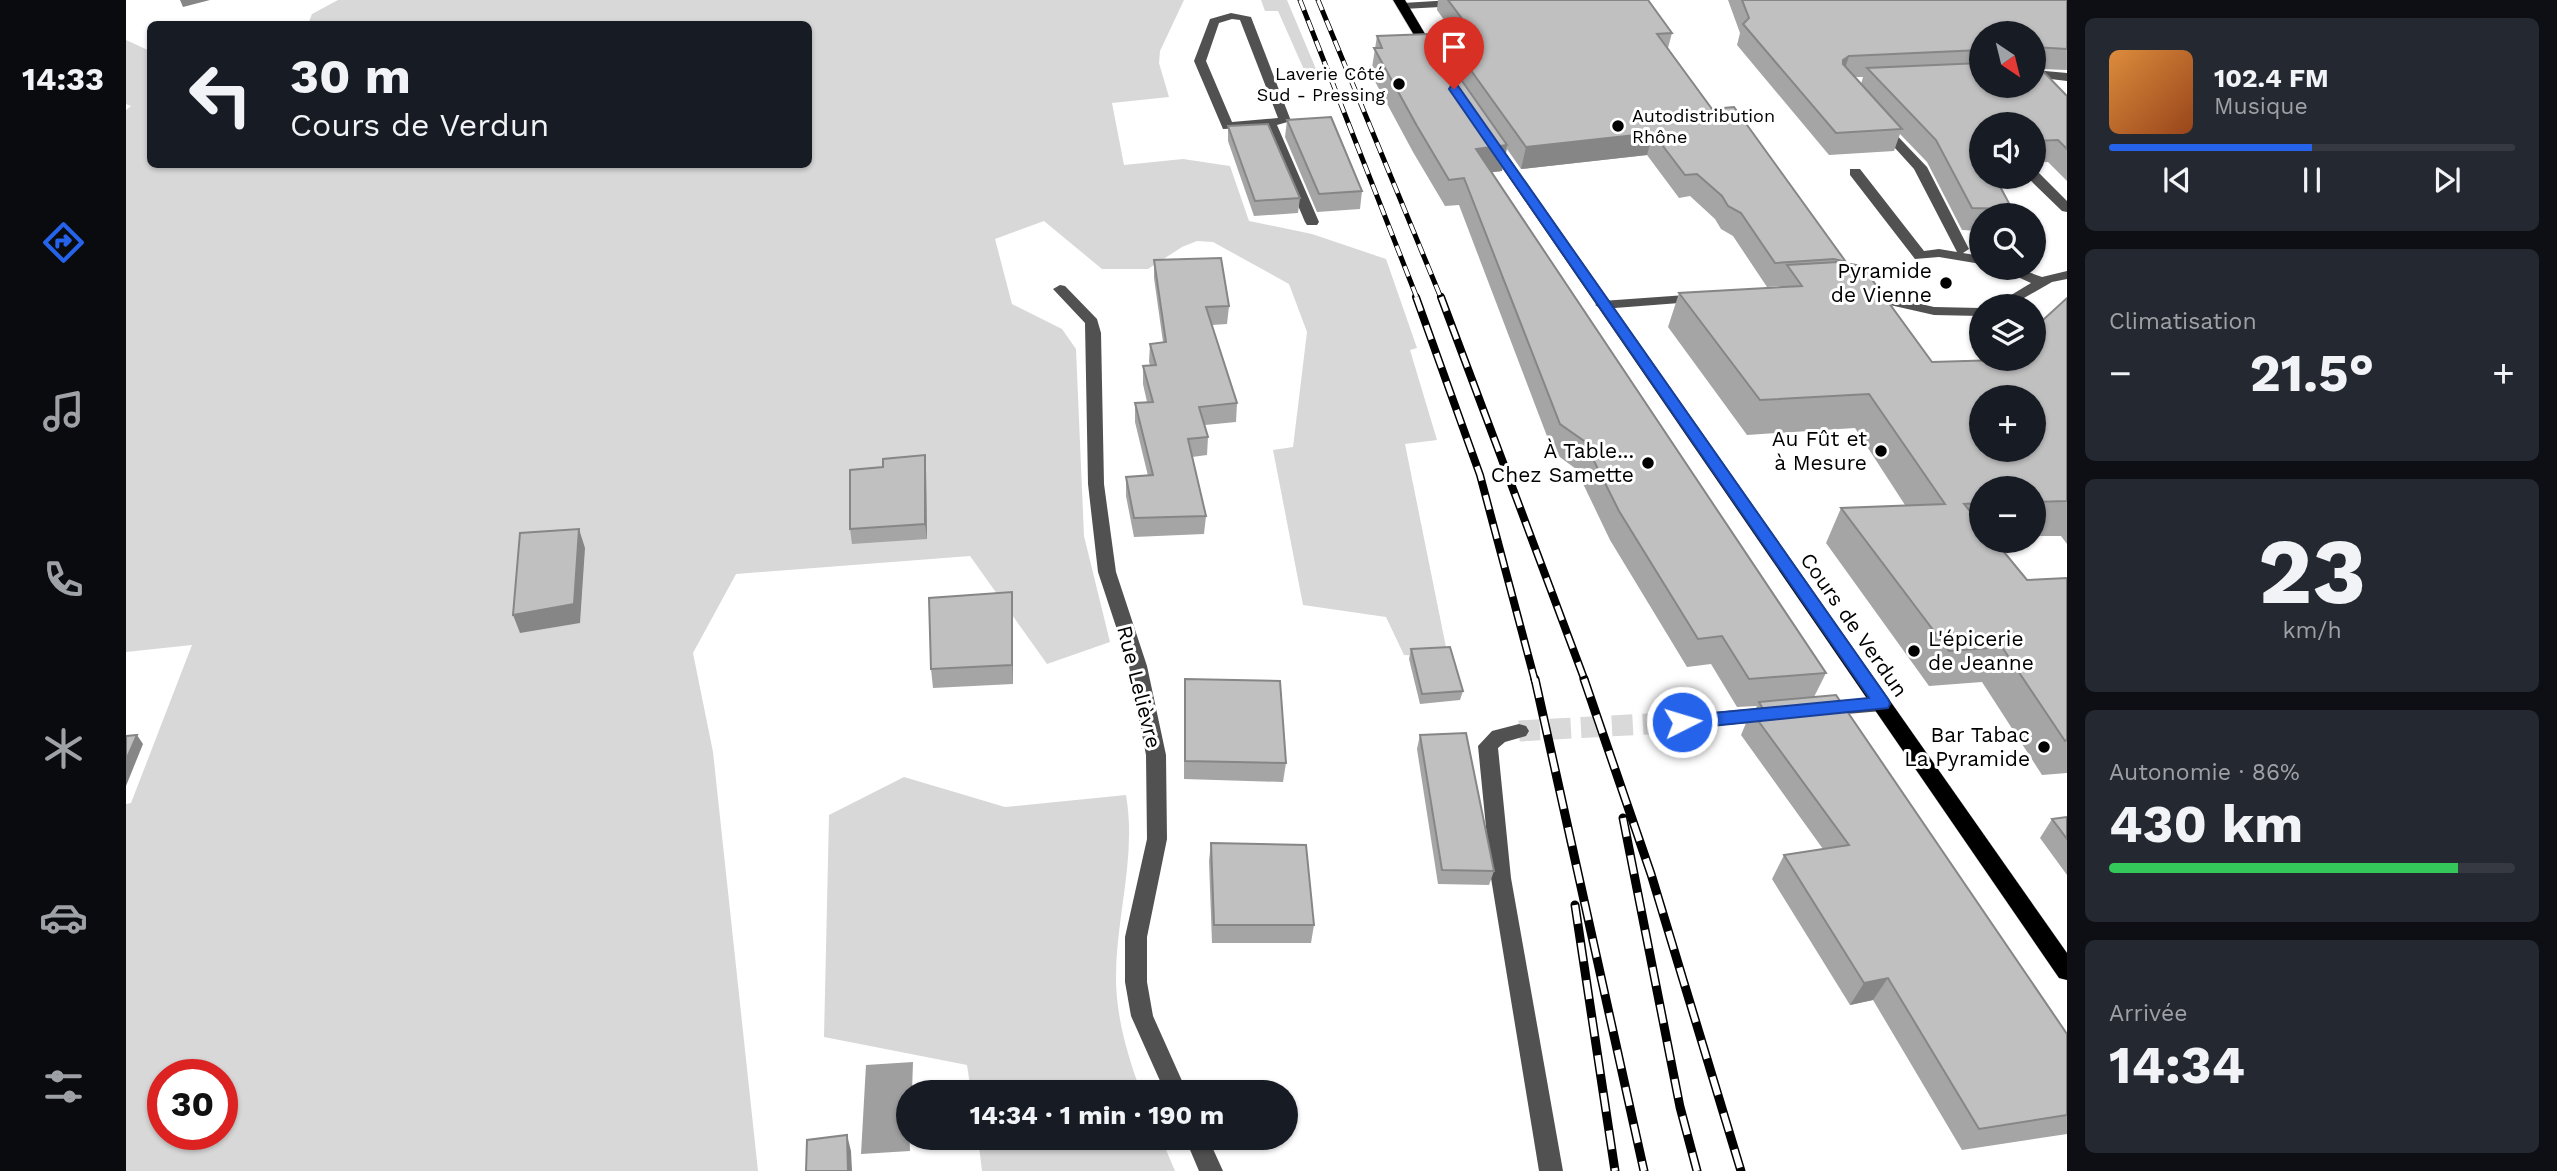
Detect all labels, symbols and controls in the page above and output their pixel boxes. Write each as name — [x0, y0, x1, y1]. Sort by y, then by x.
pin — [1424, 17, 1484, 89]
north arrow — [1969, 21, 2046, 98]
map controls — [1969, 21, 2046, 553]
icon: arrive — [1435, 28, 1473, 66]
text: 30 m — [290, 47, 411, 105]
icon: left — [175, 49, 266, 140]
text: 14:33 — [22, 60, 104, 98]
place label: Laverie Côté Sud - Pressing — [1257, 63, 1385, 105]
text: 102.4 FM — [2214, 63, 2329, 93]
marker: Laverie Côté Sud - Pressing — [1391, 76, 1407, 92]
text: Musique — [2214, 93, 2308, 120]
place label: Autodistribution Rhône — [1632, 105, 1775, 147]
text: Cours de Verdun — [290, 106, 549, 144]
button: sound — [1969, 112, 2046, 189]
marker: Autodistribution Rhône — [1610, 118, 1626, 134]
icon: previous — [2158, 161, 2196, 199]
icon: pause — [2293, 161, 2331, 199]
icon: next — [2428, 161, 2466, 199]
button: search — [1969, 203, 2046, 280]
icon: directions — [39, 218, 88, 267]
place label: Pyramide de Vienne — [1831, 258, 1932, 307]
marker: Pyramide de Vienne — [1938, 275, 1954, 291]
button: layers — [1969, 294, 2046, 371]
text: Climatisation — [2109, 308, 2257, 335]
text: 21.5° — [2250, 343, 2374, 404]
text: − — [2109, 351, 2132, 395]
text: + — [2492, 351, 2515, 395]
button: + — [1969, 385, 2046, 462]
icon: music — [39, 387, 88, 436]
place label: Au Fût et à Mesure — [1772, 426, 1867, 475]
place label: À Table... Chez Samette — [1491, 438, 1634, 487]
marker: Au Fût et à Mesure — [1873, 443, 1889, 459]
marker: À Table... Chez Samette — [1640, 455, 1656, 471]
button: − — [1969, 476, 2046, 553]
text: 23 — [2258, 518, 2366, 625]
street label: Cours de Verdun — [1795, 548, 1913, 702]
icon: phone — [39, 555, 88, 604]
text: km/h — [2282, 617, 2342, 644]
street label: Rue Lelièvre — [1112, 623, 1167, 751]
place label: L'épicerie de Jeanne — [1928, 626, 2034, 675]
marker: L'épicerie de Jeanne — [1906, 643, 1922, 659]
position arrow — [1645, 685, 1719, 759]
place label: Bar Tabac La Pyramide — [1904, 722, 2030, 771]
icon: climate — [39, 724, 88, 773]
marker: Bar Tabac La Pyramide — [2036, 739, 2052, 755]
text: Autonomie · 86% — [2109, 759, 2300, 786]
text: 430 km — [2109, 794, 2303, 855]
icon: car — [39, 893, 88, 942]
text: Arrivée — [2109, 1000, 2188, 1027]
text: 14:34 — [2109, 1035, 2245, 1096]
speed limit sign: 30 — [147, 1059, 238, 1150]
icon: filters — [39, 1062, 88, 1111]
text: 14:34 · 1 min · 190 m — [970, 1100, 1224, 1130]

